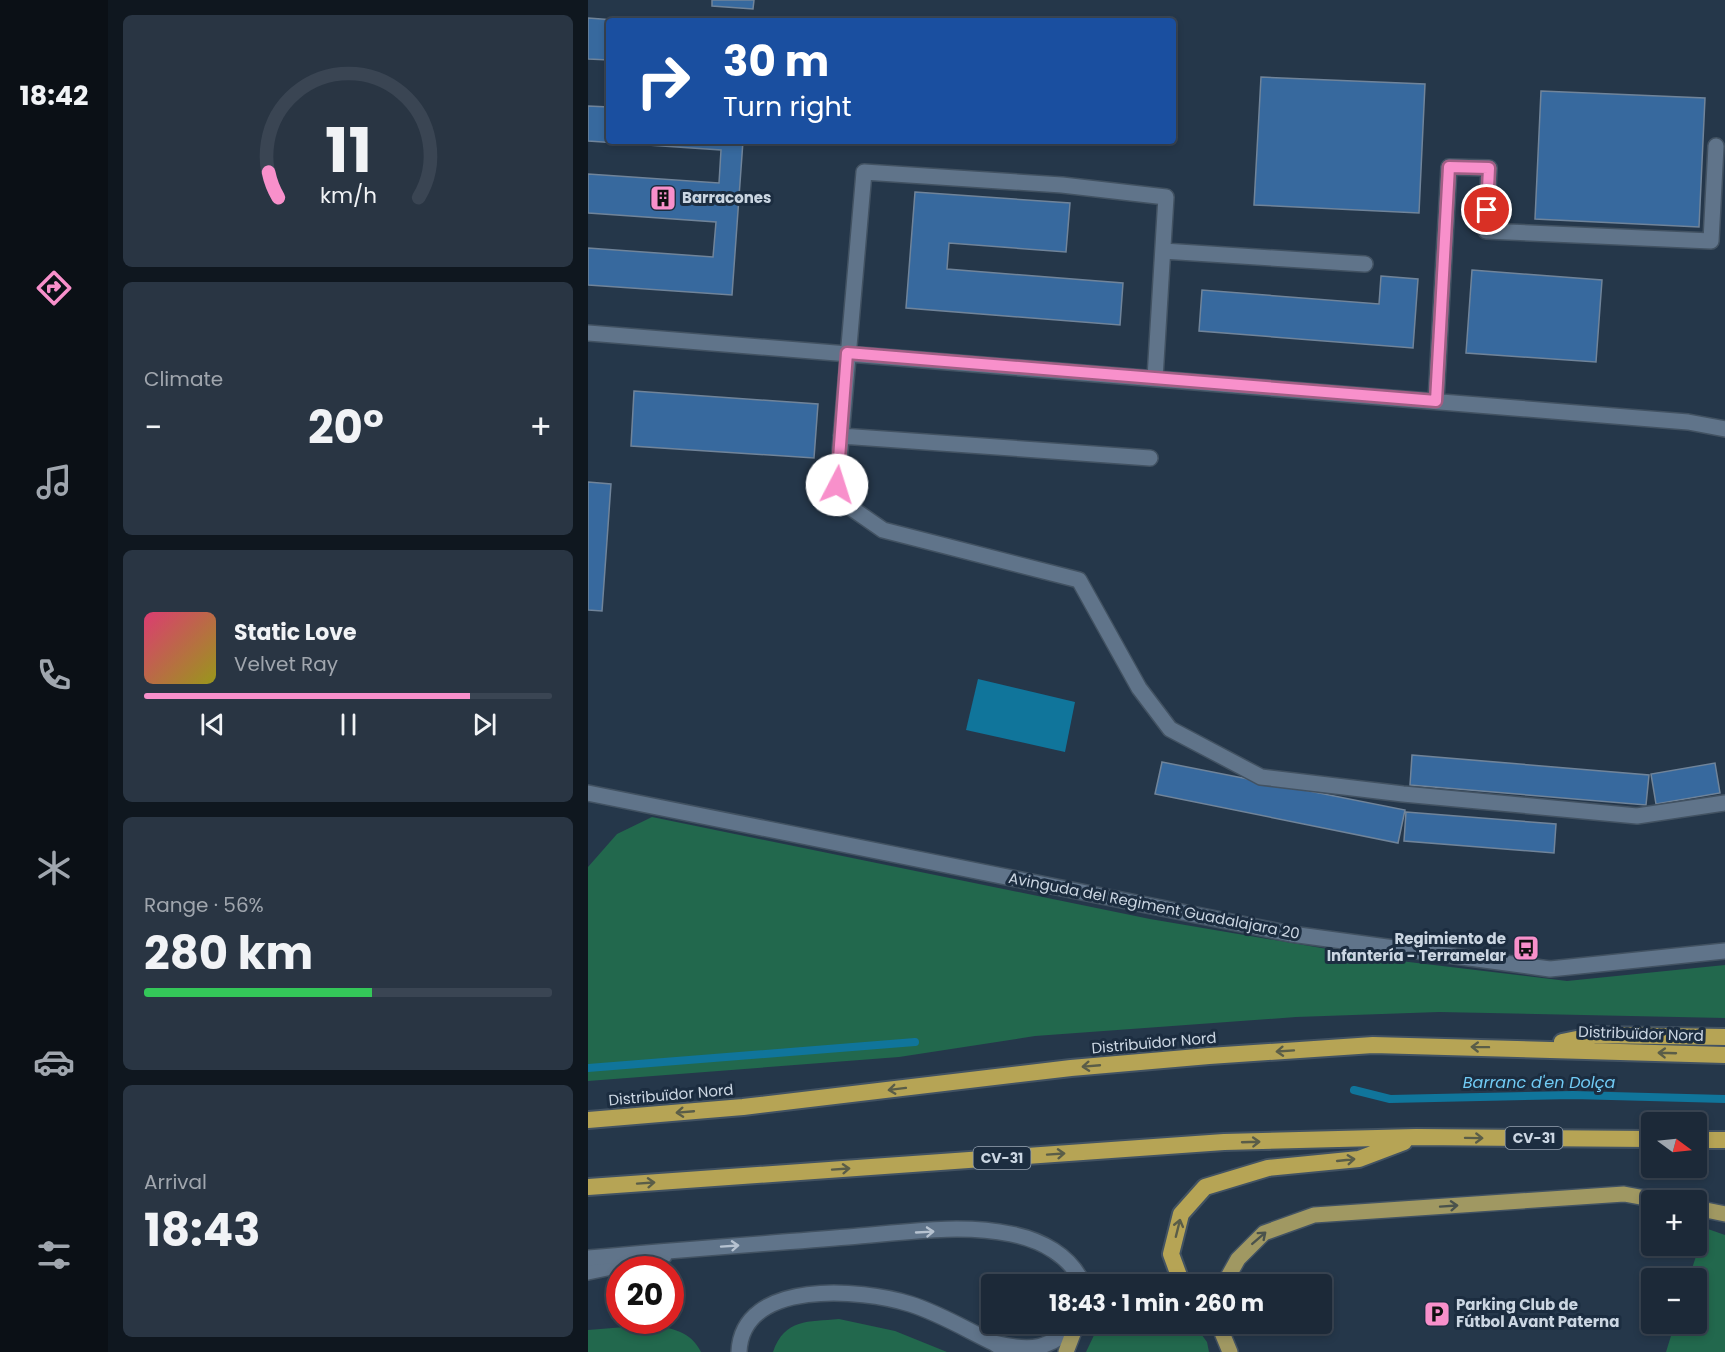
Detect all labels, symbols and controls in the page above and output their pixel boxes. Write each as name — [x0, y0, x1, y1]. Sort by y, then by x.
text: 30 m — [723, 32, 829, 91]
icon: right — [624, 42, 702, 120]
text: 18:42 — [19, 77, 89, 114]
text: Turn right — [723, 88, 852, 125]
text: 11 — [325, 106, 371, 194]
text: km/h — [319, 181, 377, 212]
building icon: Barracones — [648, 183, 678, 213]
pin — [1461, 184, 1512, 235]
place label: Barracones — [682, 187, 771, 208]
icon: arrive — [1470, 193, 1503, 226]
icon: directions — [33, 267, 75, 309]
text: Climate — [144, 365, 223, 393]
text: 20° — [308, 396, 384, 459]
text: − — [144, 404, 162, 451]
text: + — [529, 404, 552, 451]
position arrow — [805, 453, 869, 517]
icon: music — [33, 461, 75, 503]
text: Static Love — [234, 617, 357, 648]
text: Velvet Ray — [234, 650, 338, 678]
icon: phone — [33, 654, 75, 696]
icon: previous — [196, 708, 229, 741]
icon: pause — [332, 708, 365, 741]
icon: next — [468, 708, 501, 741]
icon: climate — [33, 847, 75, 889]
street label: Avinguda del Regiment Guadalajara 20 — [1007, 867, 1301, 944]
text: Range · 56% — [144, 891, 264, 919]
text: 280 km — [144, 922, 313, 985]
place label: Regimiento de Infantería - Terramelar — [1327, 928, 1507, 966]
bus stop icon: Regimiento de Infantería - Terramelar — [1511, 933, 1541, 963]
street label: Distribuïdor Nord — [1578, 1021, 1704, 1046]
street label: Distribuïdor Nord — [1091, 1027, 1217, 1058]
icon: car — [33, 1041, 75, 1083]
one-way arrow — [1471, 1041, 1491, 1053]
one-way arrow — [1276, 1045, 1296, 1056]
one-way arrow — [1657, 1047, 1677, 1058]
one-way arrow — [1081, 1061, 1101, 1072]
water label: Barranc d'en Dolça — [1463, 1071, 1615, 1094]
street label: Distribuïdor Nord — [608, 1079, 734, 1110]
one-way arrow — [888, 1083, 908, 1094]
one-way arrow — [676, 1107, 696, 1118]
north arrow — [1641, 1112, 1707, 1178]
map controls — [1641, 1112, 1707, 1334]
road number: CV-31 — [1506, 1127, 1562, 1149]
one-way arrow — [1464, 1132, 1484, 1144]
one-way arrow — [1240, 1136, 1260, 1147]
road number: CV-31 — [974, 1147, 1030, 1169]
one-way arrow — [1046, 1148, 1066, 1159]
one-way arrow — [1336, 1154, 1356, 1165]
one-way arrow — [830, 1164, 850, 1175]
text: Arrival — [144, 1168, 207, 1196]
one-way arrow — [636, 1177, 656, 1188]
button: + — [1641, 1190, 1707, 1256]
text: 18:43 — [144, 1199, 261, 1262]
one-way arrow — [1438, 1200, 1458, 1211]
one-way arrow — [1172, 1219, 1184, 1238]
one-way arrow — [914, 1226, 934, 1237]
one-way arrow — [1251, 1232, 1267, 1246]
icon: filters — [33, 1234, 75, 1276]
one-way arrow — [720, 1240, 739, 1251]
speed limit sign: 20 — [606, 1256, 684, 1334]
button: − — [1641, 1268, 1707, 1334]
text: 18:43 · 1 min · 260 m — [1049, 1288, 1264, 1319]
place label: Parking Club de Fútbol Avant Paterna — [1456, 1294, 1619, 1332]
parking icon: Parking Club de Fútbol Avant Paterna — [1422, 1299, 1452, 1329]

